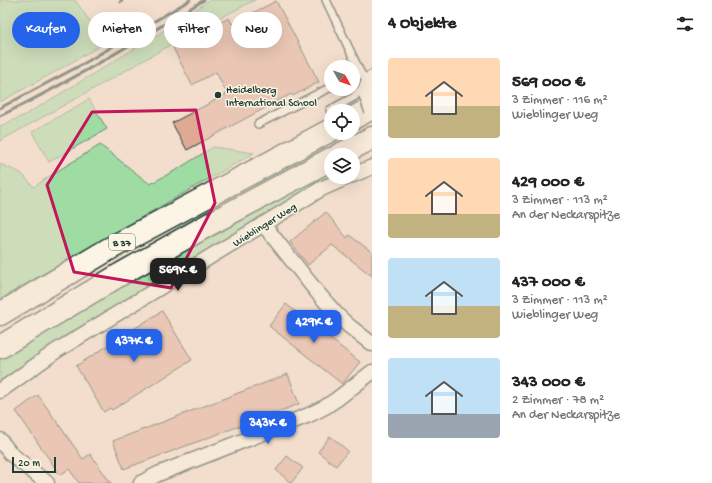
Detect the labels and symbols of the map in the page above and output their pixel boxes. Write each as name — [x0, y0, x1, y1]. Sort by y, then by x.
north arrow — [324, 60, 360, 96]
place label: Heidelberg International School — [226, 85, 317, 110]
marker: Heidelberg International School — [213, 90, 223, 100]
street label: Wieblinger Weg — [231, 201, 299, 250]
road number: B 37 — [109, 234, 135, 250]
pin: 569K € — [145, 258, 211, 292]
pin: 429K € — [281, 310, 347, 344]
pin: 437K € — [101, 329, 167, 363]
pin: 343K € — [235, 411, 301, 445]
scale bar — [12, 455, 56, 474]

